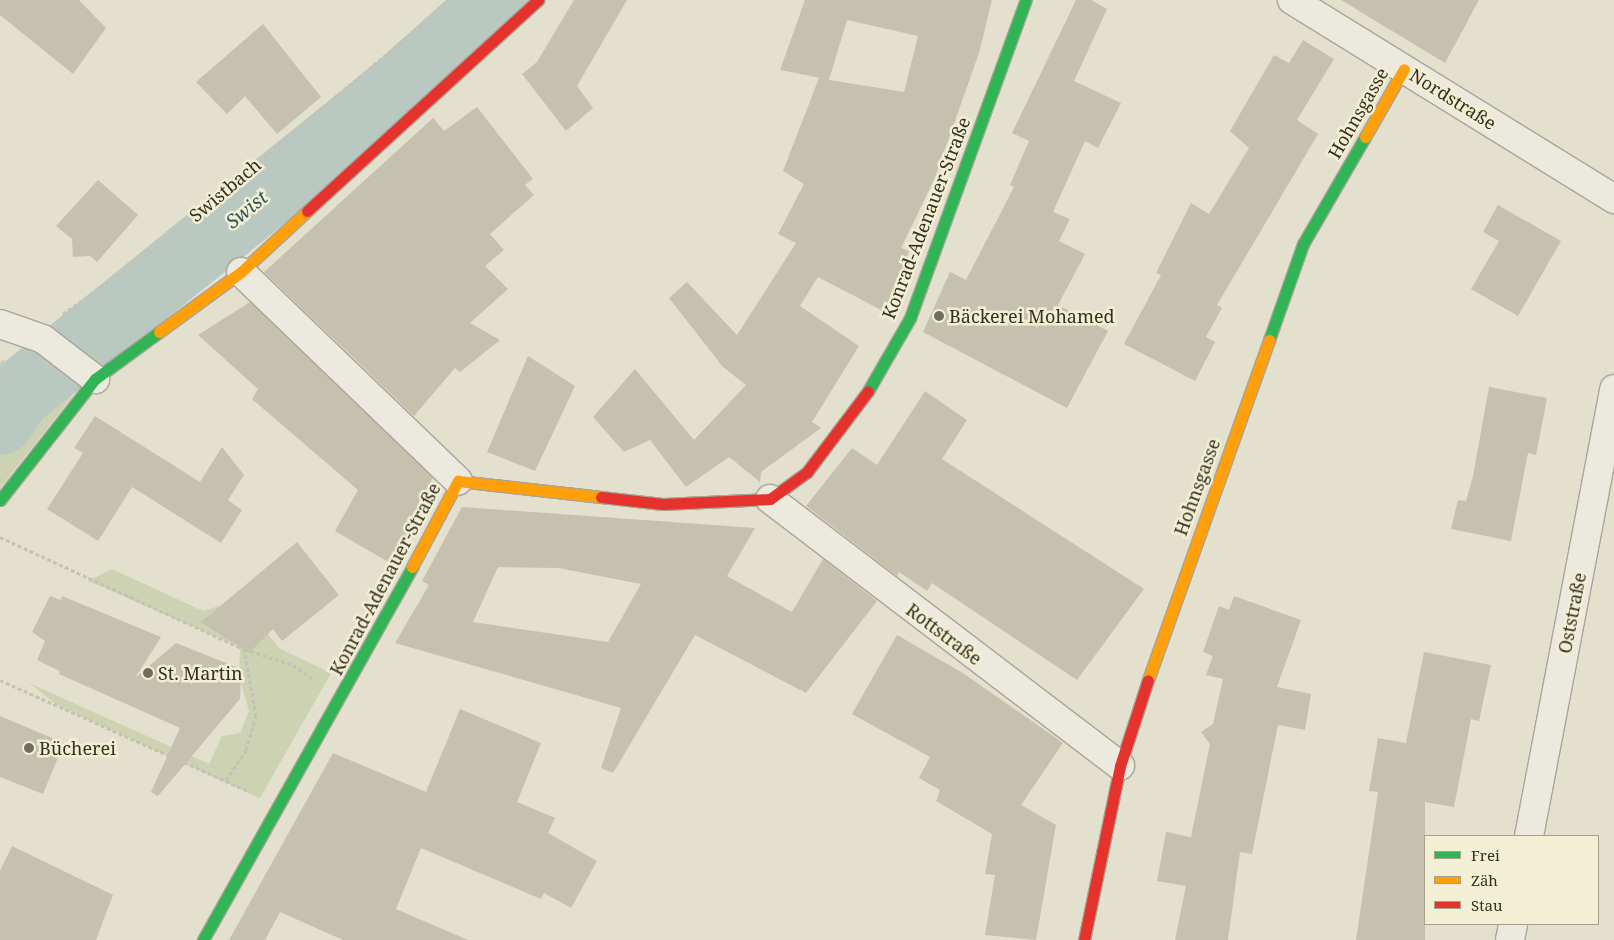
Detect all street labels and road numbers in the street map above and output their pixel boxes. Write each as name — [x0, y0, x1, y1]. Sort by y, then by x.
street label: Hohnsgasse — [1323, 64, 1393, 162]
street label: Nordstraße — [1406, 64, 1500, 134]
street label: Konrad-Adenauer-Straße — [877, 114, 975, 322]
street label: Swistbach — [185, 154, 265, 226]
street label: Hohnsgasse — [1169, 436, 1225, 538]
street label: Konrad-Adenauer-Straße — [325, 479, 445, 679]
street label: Oststraße — [1554, 571, 1590, 655]
street label: Rottstraße — [902, 599, 986, 669]

